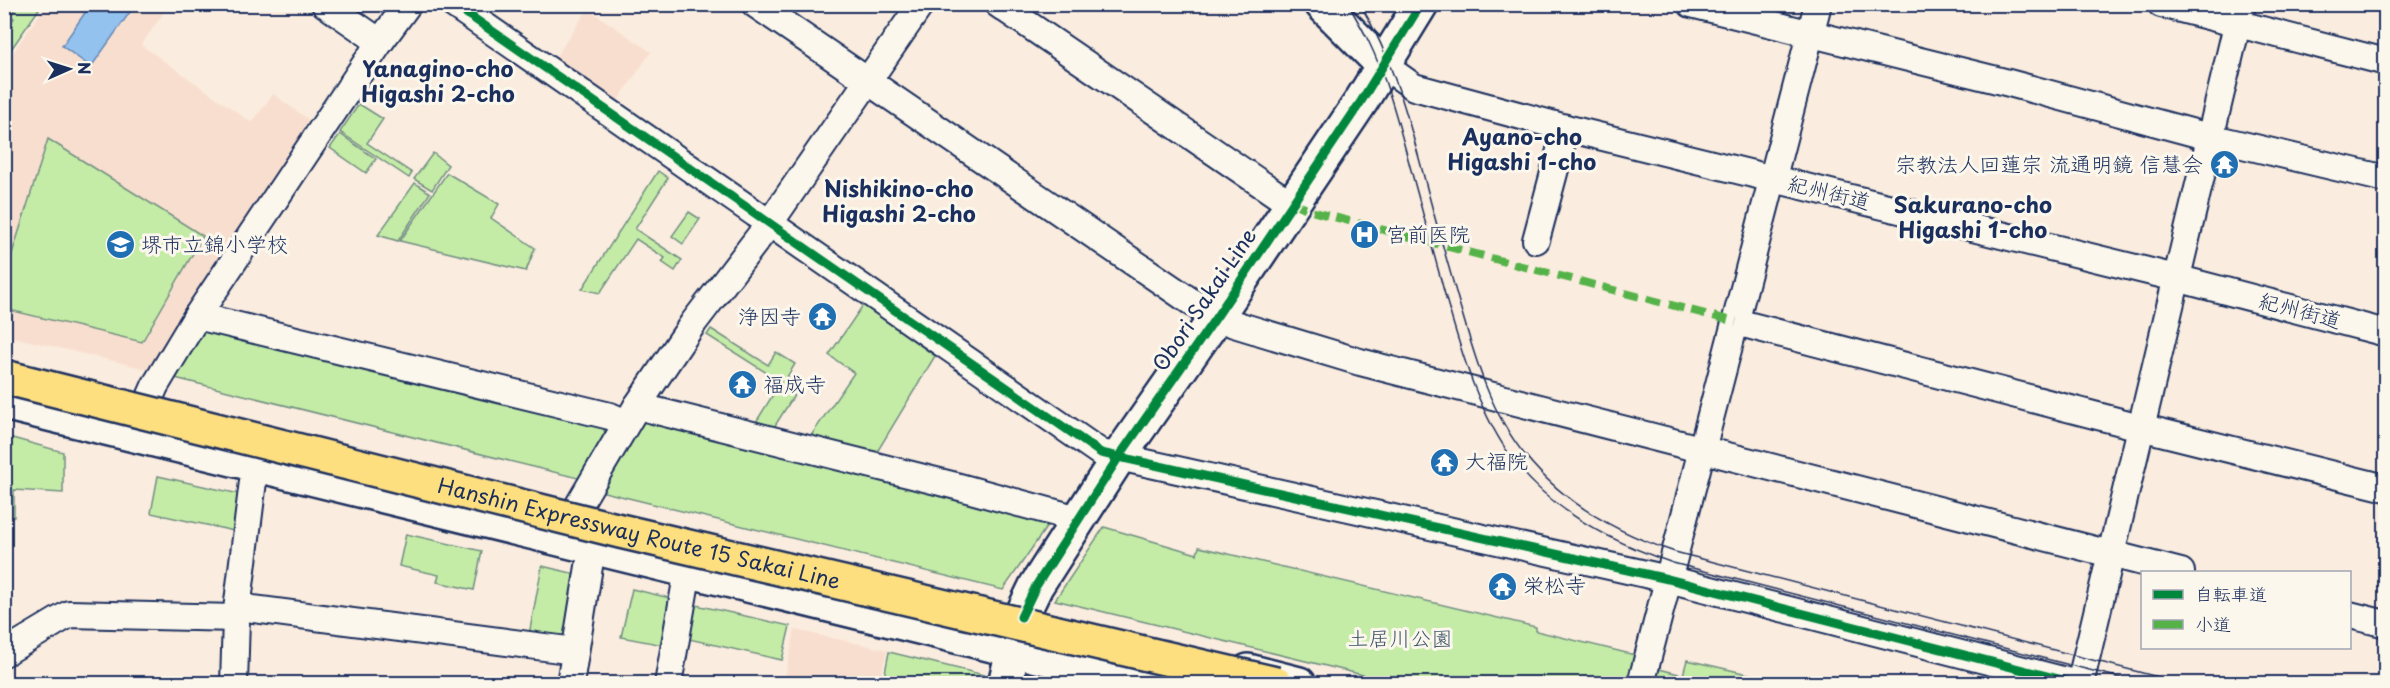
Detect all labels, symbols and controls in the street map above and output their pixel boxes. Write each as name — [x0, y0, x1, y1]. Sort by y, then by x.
north arrow — [39, 39, 99, 99]
district label: Yanagino-cho Higashi 2-cho — [361, 51, 515, 109]
text: N — [73, 61, 97, 75]
district label: Ayano-cho Higashi 1-cho — [1448, 119, 1596, 177]
place label: 宗教法人回蓮宗 流通明鏡 信慧会 — [1895, 147, 2203, 179]
temple icon: 宗教法人回蓮宗 流通明鏡 信慧会 — [2208, 149, 2240, 181]
street label: 紀州街道 — [1785, 165, 1874, 217]
district label: Nishikino-cho Higashi 2-cho — [822, 171, 976, 229]
district label: Sakurano-cho Higashi 1-cho — [1894, 187, 2052, 245]
place label: 宮前医院 — [1386, 217, 1470, 249]
hospital icon: 宮前医院 — [1349, 219, 1381, 251]
street label: Obori Sakai Line — [1144, 221, 1263, 377]
place label: 堺市立錦小学校 — [141, 227, 288, 259]
school or university icon: 堺市立錦小学校 — [104, 229, 136, 261]
street label: 紀州街道 — [2256, 283, 2345, 335]
place label: 浄因寺 — [738, 299, 801, 331]
temple icon: 浄因寺 — [806, 301, 838, 333]
place label: 福成寺 — [763, 367, 826, 399]
temple icon: 福成寺 — [726, 369, 758, 401]
place label: 大福院 — [1465, 444, 1528, 476]
temple icon: 大福院 — [1428, 446, 1460, 478]
street label: Hanshin Expressway Route 15 Sakai Line — [435, 468, 844, 596]
place label: 栄松寺 — [1523, 568, 1586, 600]
temple icon: 栄松寺 — [1486, 570, 1518, 602]
legend — [2141, 571, 2351, 649]
text: 自転車道 — [2195, 580, 2267, 607]
text: 小道 — [2195, 610, 2231, 637]
park label: 土居川公園 — [1348, 621, 1453, 653]

